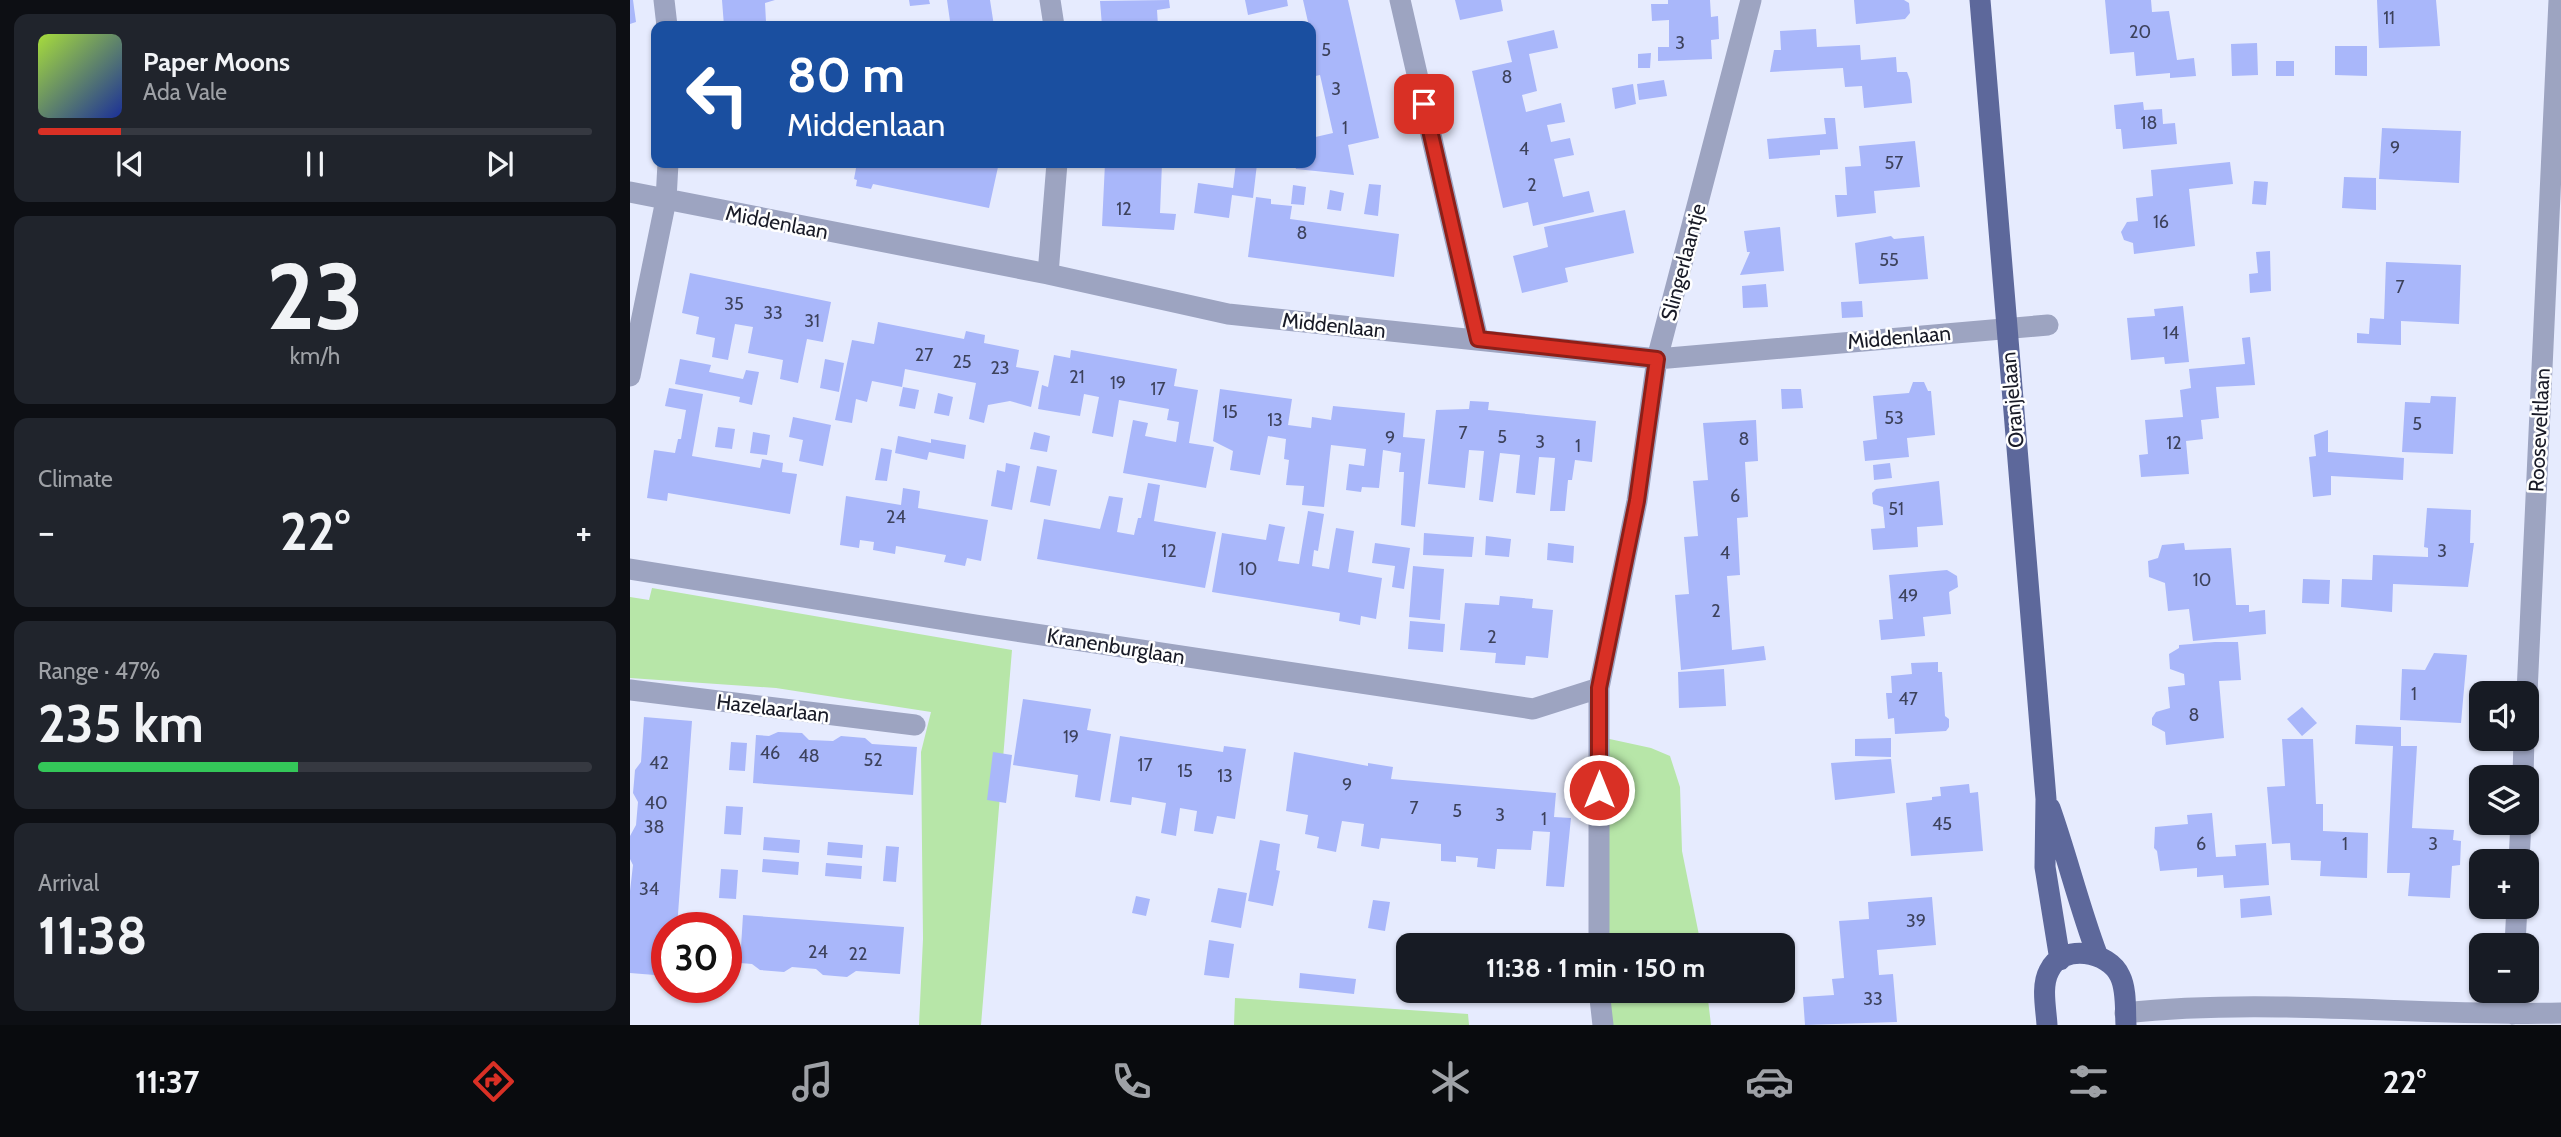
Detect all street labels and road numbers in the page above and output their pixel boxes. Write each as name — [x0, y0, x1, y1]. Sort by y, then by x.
street label: Middenlaan — [724, 200, 830, 244]
street label: Slingerlaantje — [1655, 201, 1712, 324]
street label: Middenlaan — [1281, 307, 1387, 343]
street label: Middenlaan — [1846, 320, 1952, 354]
street label: Oranjelaan — [1995, 351, 2030, 449]
street label: Rooseveltlaan — [2523, 367, 2555, 493]
street label: Kranenburglaan — [1045, 623, 1187, 669]
street label: Hazelaarlaan — [715, 689, 831, 727]

